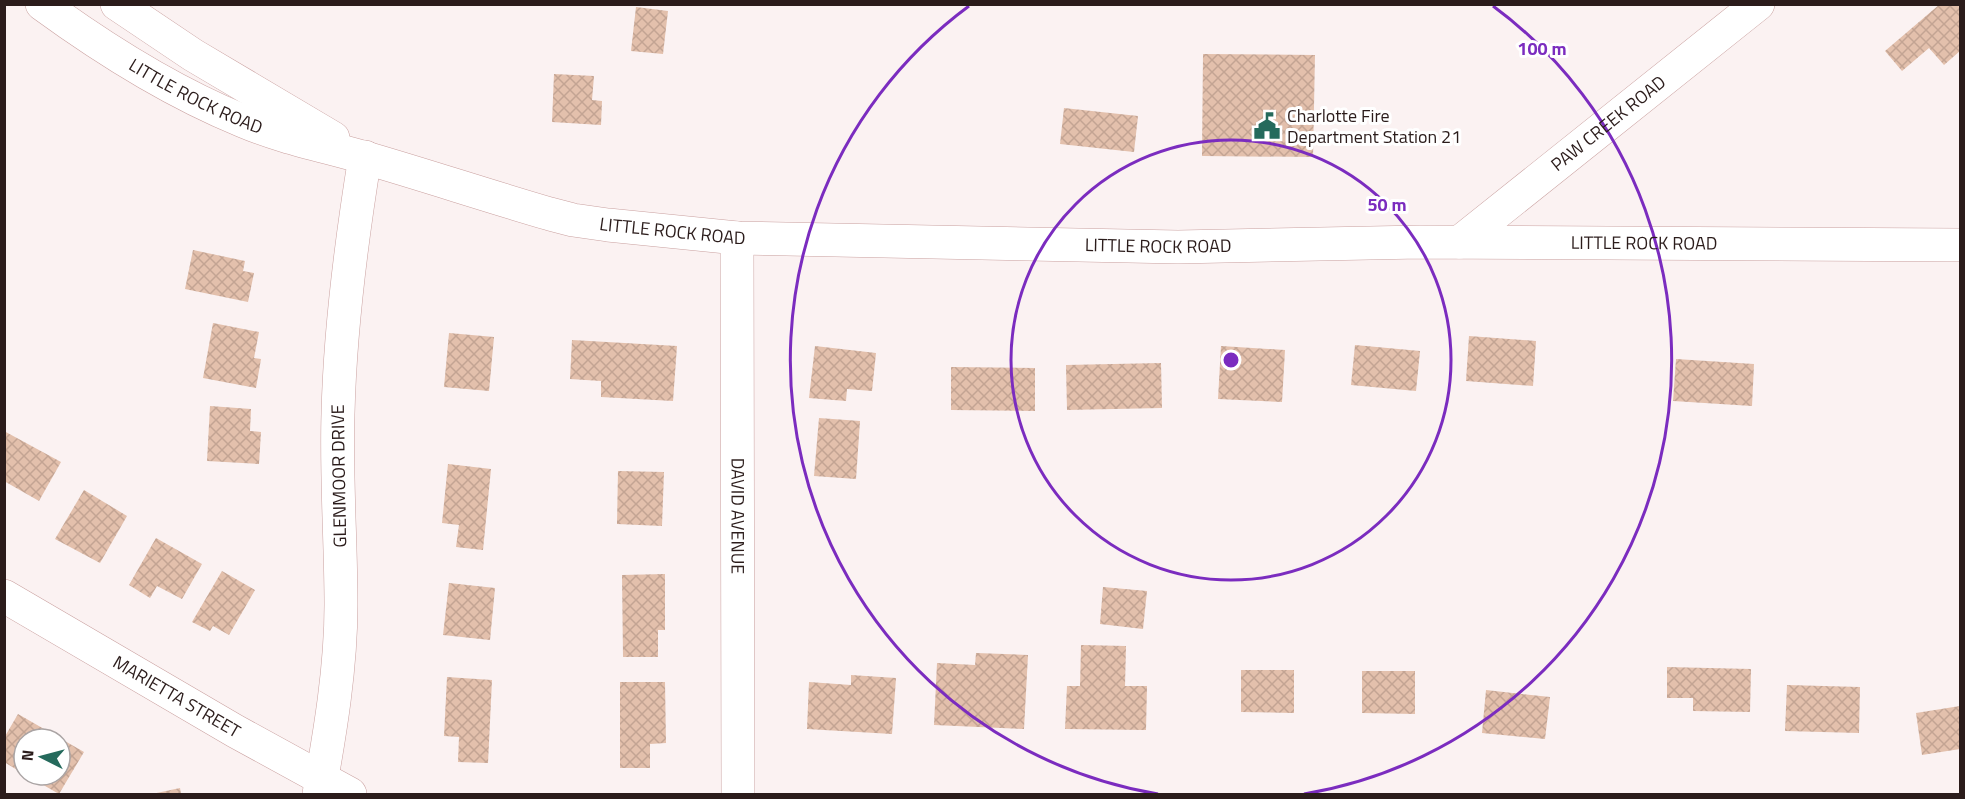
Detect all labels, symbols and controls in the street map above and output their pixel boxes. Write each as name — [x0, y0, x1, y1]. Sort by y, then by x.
text: 100 m — [1517, 35, 1567, 62]
street label: LITTLE ROCK ROAD — [124, 51, 267, 141]
street label: PAW CREEK ROAD — [1545, 69, 1671, 177]
place label: Charlotte Fire Department Station 21 — [1287, 102, 1461, 150]
public building icon: Charlotte Fire Department Station 21 — [1252, 111, 1282, 141]
text: 50 m — [1367, 191, 1407, 218]
street label: LITTLE ROCK ROAD — [598, 210, 746, 251]
street label: LITTLE ROCK ROAD — [1571, 229, 1717, 257]
street label: LITTLE ROCK ROAD — [1085, 231, 1232, 260]
centre of rings — [1221, 350, 1241, 370]
street label: GLENMOOR DRIVE — [324, 404, 353, 548]
street label: DAVID AVENUE — [724, 458, 752, 574]
street label: MARIETTA STREET — [108, 649, 246, 745]
north arrow — [12, 727, 72, 787]
text: N — [15, 749, 40, 762]

